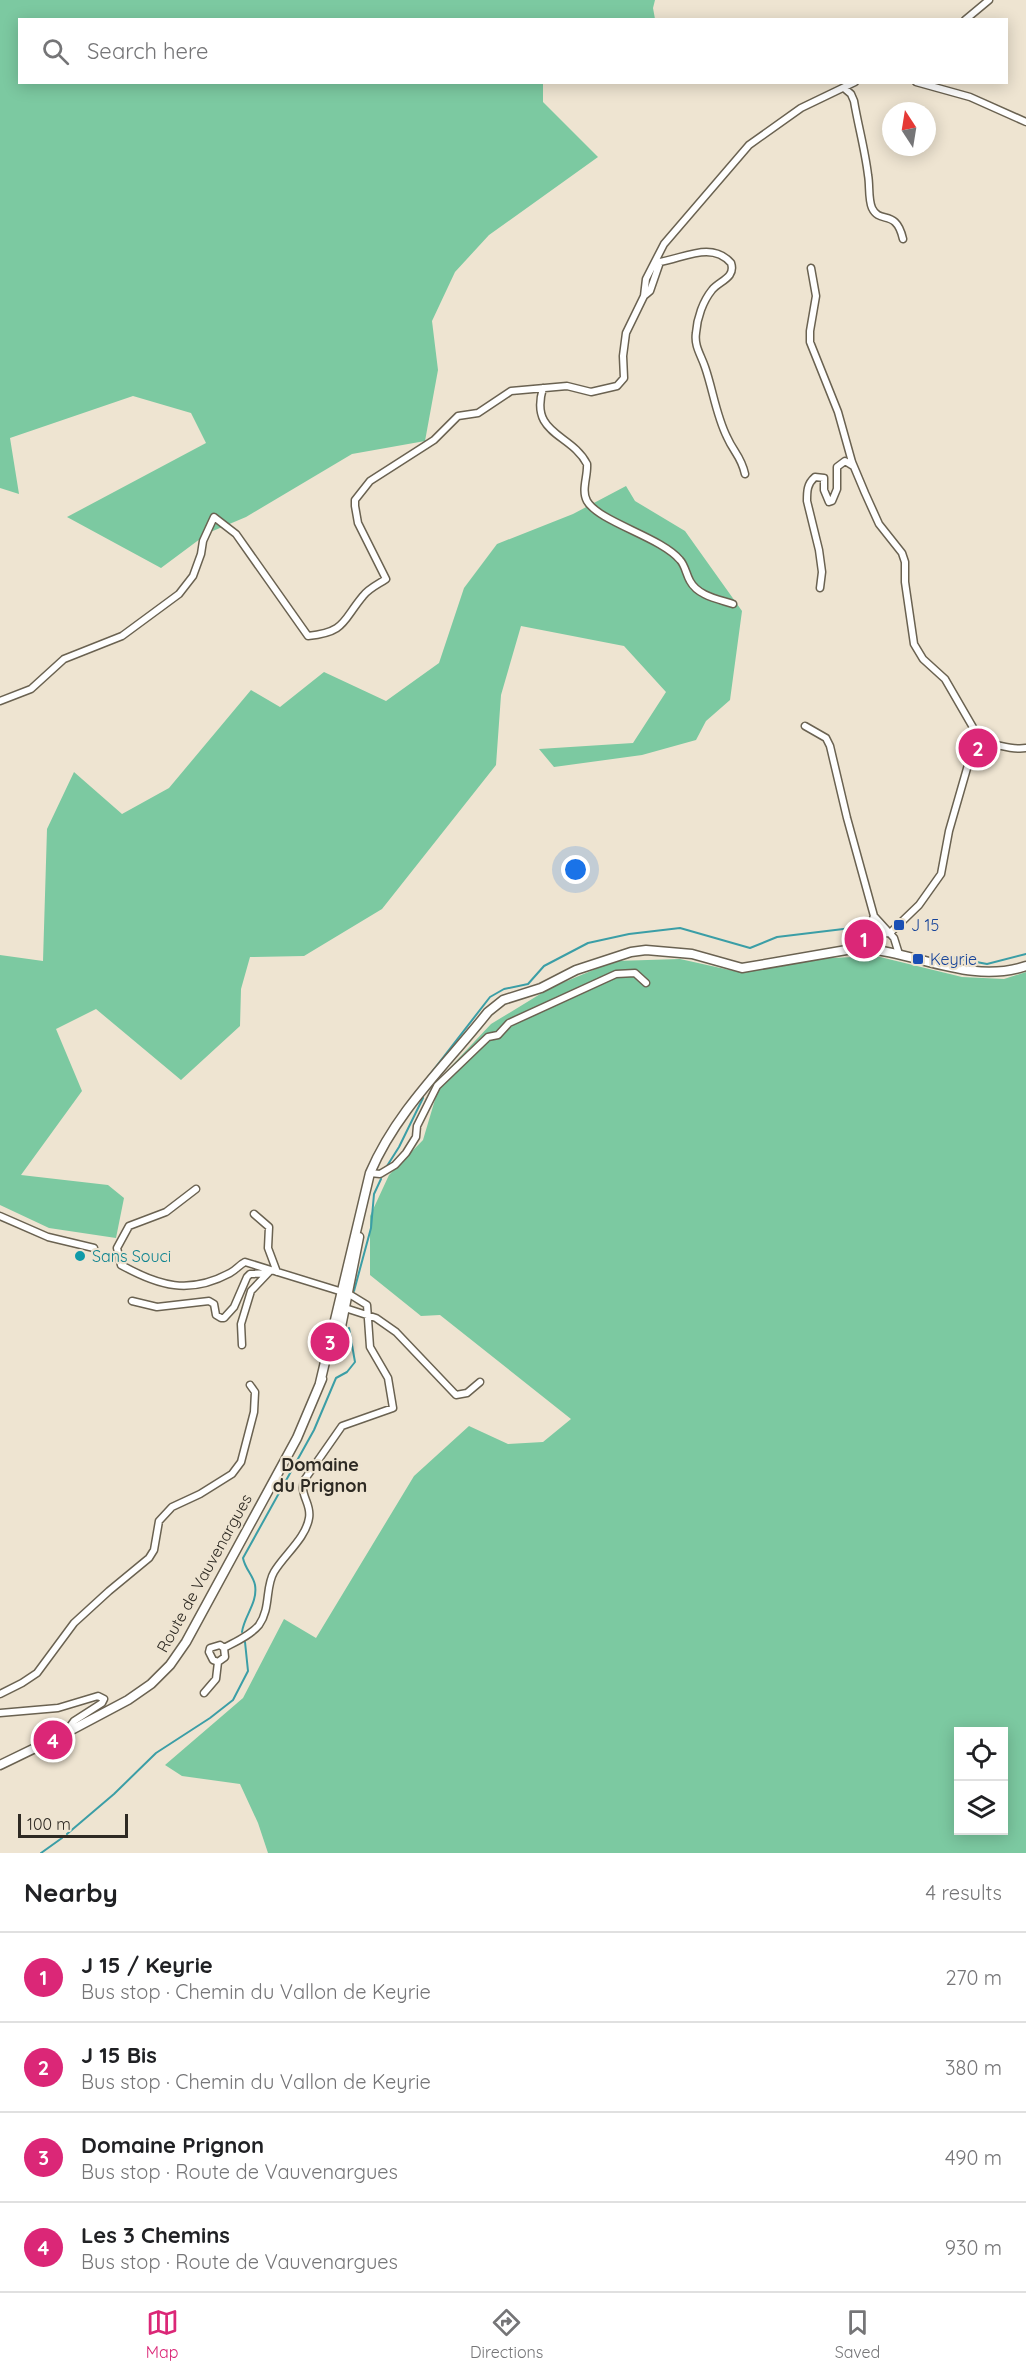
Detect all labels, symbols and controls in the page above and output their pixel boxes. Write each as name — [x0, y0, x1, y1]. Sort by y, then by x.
search box — [18, 18, 1008, 84]
icon: search — [39, 35, 72, 68]
text: Search here — [87, 37, 208, 65]
north arrow — [882, 102, 936, 156]
pin: 2 — [958, 726, 998, 771]
your location — [561, 855, 590, 884]
place label: J 15 — [911, 915, 939, 935]
pin: 1 — [844, 916, 884, 962]
marker: J 15 — [892, 918, 906, 932]
place label: Keyrie — [930, 949, 977, 969]
marker: Keyrie — [911, 952, 925, 966]
place label: Sans Souci — [92, 1246, 171, 1266]
marker: Sans Souci — [73, 1249, 87, 1263]
pin: 3 — [310, 1320, 350, 1364]
district label: Domaine du Prignon — [273, 1453, 367, 1497]
street label: Route de Vauvenargues — [152, 1490, 256, 1656]
pin: 4 — [34, 1718, 72, 1762]
map controls — [954, 1727, 1008, 1835]
button: locate — [954, 1727, 1008, 1781]
button: layers — [954, 1781, 1008, 1835]
scale bar — [18, 1811, 128, 1838]
text: 100 m — [27, 1814, 71, 1834]
text: Nearby — [24, 1876, 118, 1909]
text: 4 results — [926, 1880, 1002, 1905]
text: J 15 / Keyrie — [81, 1951, 213, 1979]
text: 1 — [40, 1965, 47, 1990]
text: 270 m — [945, 1965, 1002, 1990]
text: Bus stop · Chemin du Vallon de Keyrie — [81, 1979, 431, 2004]
text: J 15 Bis — [81, 2041, 157, 2069]
text: 2 — [38, 2055, 49, 2080]
text: 380 m — [945, 2055, 1002, 2080]
text: Bus stop · Chemin du Vallon de Keyrie — [81, 2069, 431, 2094]
text: Domaine Prignon — [81, 2131, 264, 2159]
text: 3 — [38, 2145, 49, 2170]
text: 490 m — [945, 2145, 1002, 2170]
text: Bus stop · Route de Vauvenargues — [81, 2159, 398, 2184]
text: Les 3 Chemins — [81, 2221, 230, 2249]
text: 4 — [38, 2235, 49, 2260]
text: 930 m — [945, 2235, 1002, 2260]
text: Bus stop · Route de Vauvenargues — [81, 2249, 398, 2274]
tab: Map — [146, 2306, 179, 2362]
tab: Directions — [470, 2306, 543, 2362]
tab: Saved — [835, 2306, 880, 2362]

